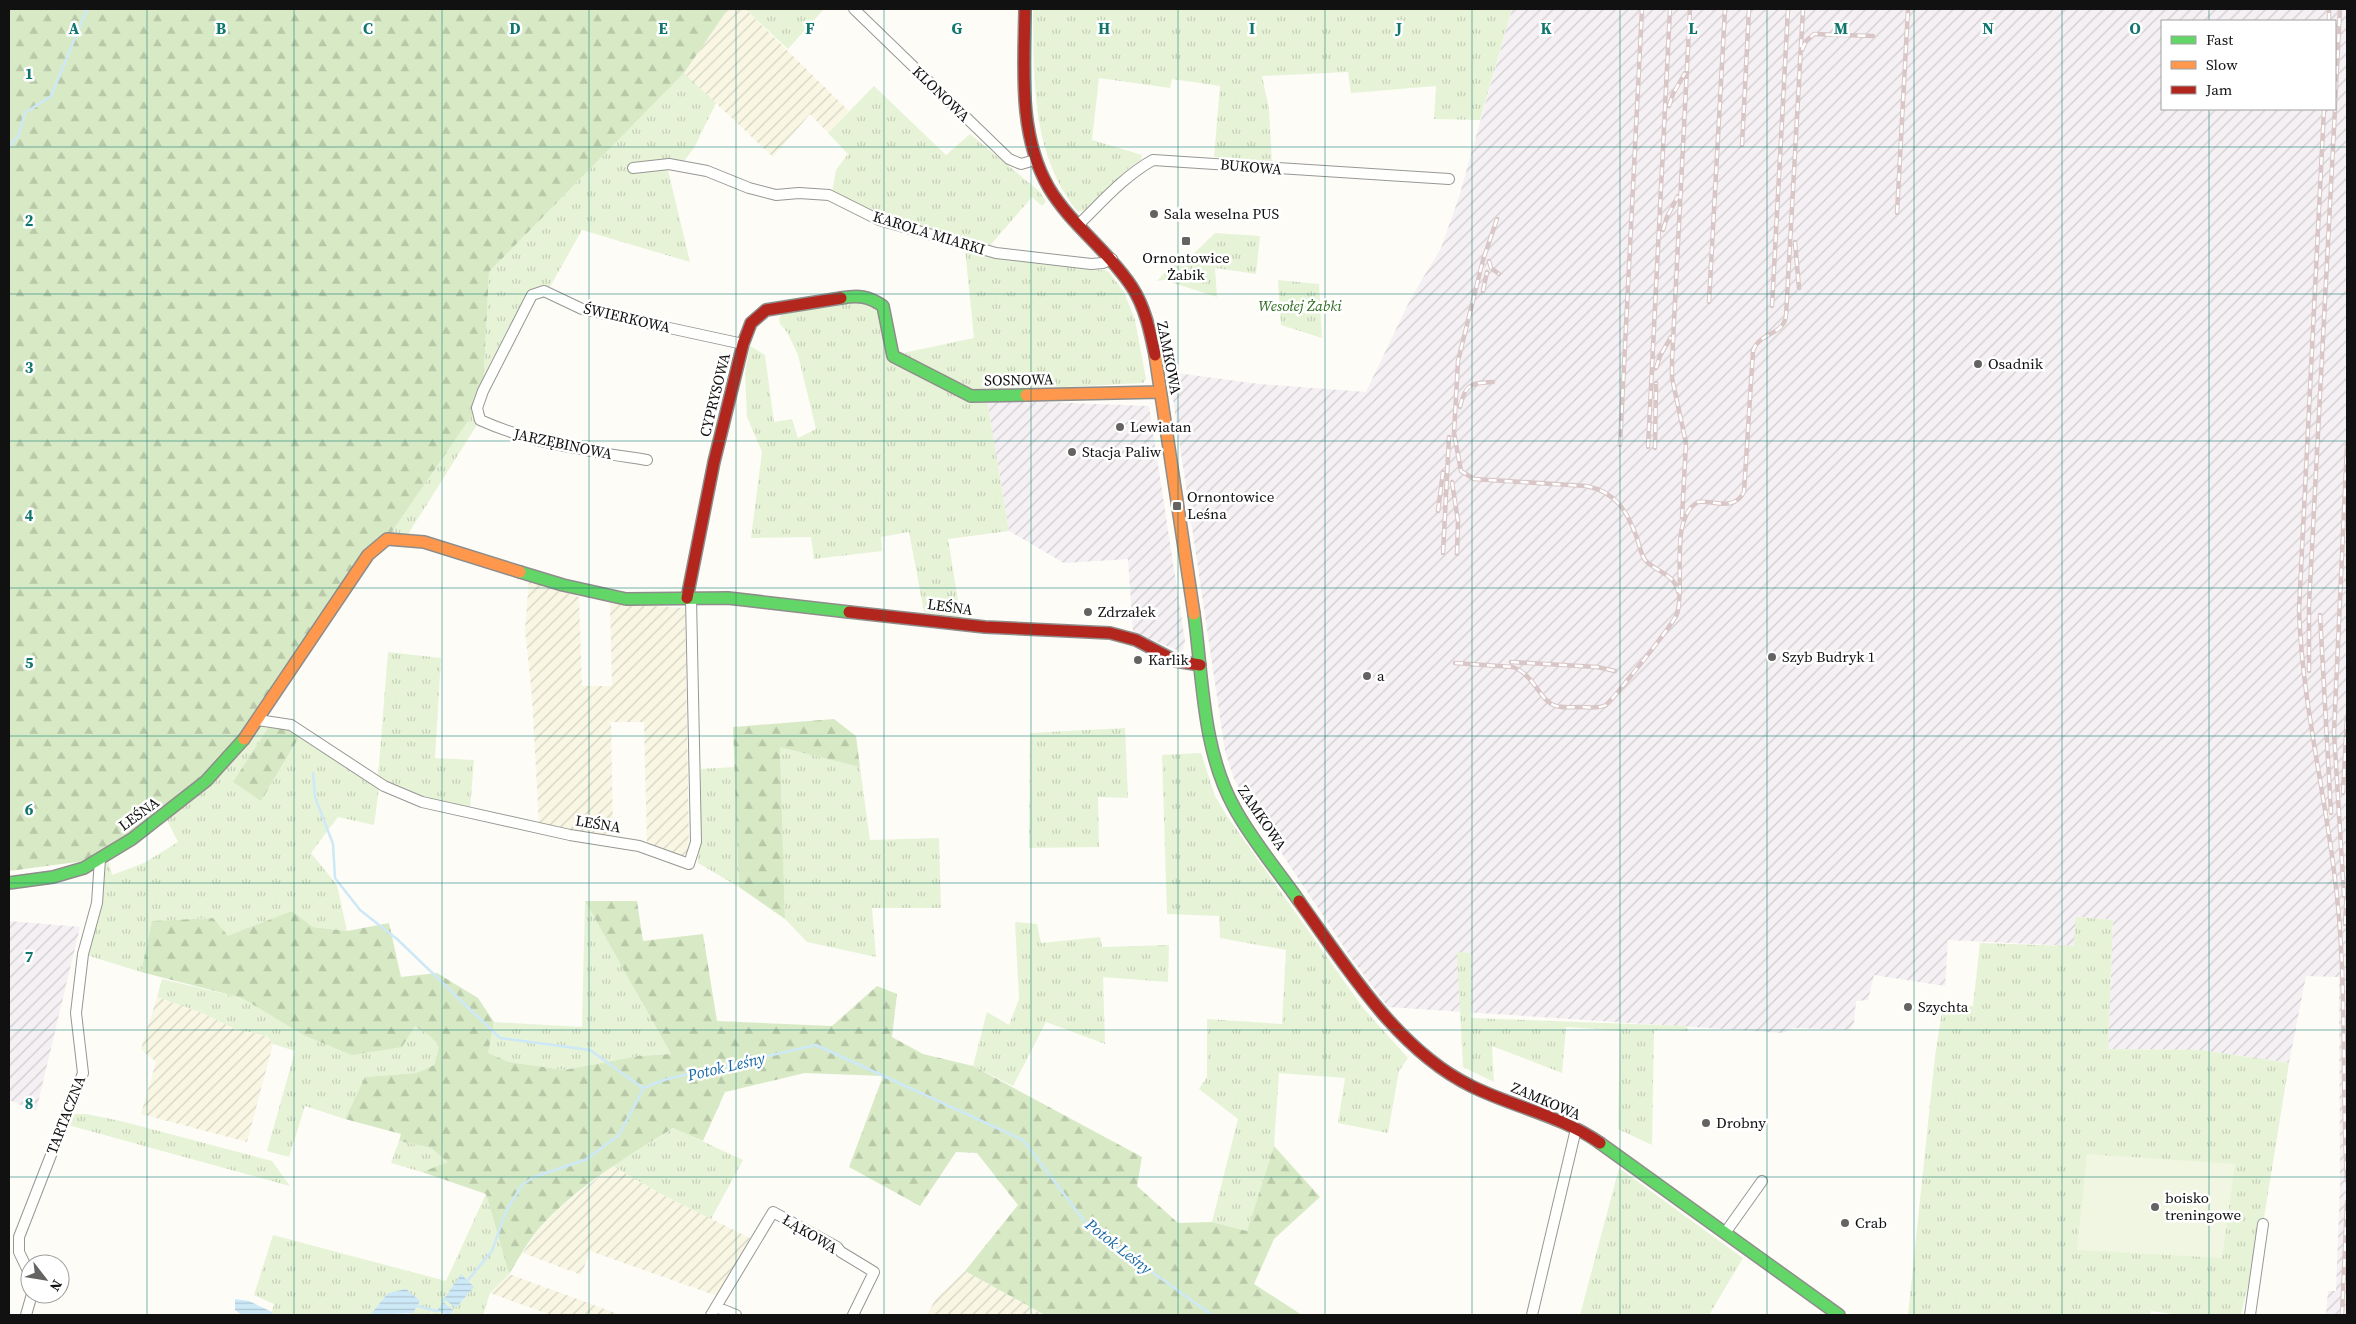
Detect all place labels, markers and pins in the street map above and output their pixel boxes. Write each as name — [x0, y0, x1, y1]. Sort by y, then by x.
place label: Sala weselna PUS — [1164, 203, 1279, 224]
marker: Sala weselna PUS — [1148, 208, 1160, 220]
marker: Ornontowice Żabik — [1180, 235, 1192, 247]
place label: Ornontowice Żabik — [1142, 247, 1230, 285]
place label: Osadnik — [1988, 353, 2044, 374]
marker: Osadnik — [1972, 358, 1984, 370]
place label: Lewiatan — [1130, 416, 1192, 437]
marker: Lewiatan — [1114, 421, 1126, 433]
place label: Stacja Paliw — [1082, 441, 1162, 462]
marker: Stacja Paliw — [1066, 446, 1078, 458]
place label: Ornontowice Leśna — [1187, 486, 1275, 524]
marker: Ornontowice Leśna — [1171, 500, 1183, 512]
place label: Zdrzałek — [1098, 601, 1157, 622]
marker: Zdrzałek — [1082, 606, 1094, 618]
place label: Szyb Budryk 1 — [1782, 646, 1875, 667]
place label: Karlik — [1148, 649, 1190, 670]
marker: Szyb Budryk 1 — [1766, 651, 1778, 663]
marker: Karlik — [1132, 654, 1144, 666]
place label: a — [1377, 665, 1385, 686]
marker: a — [1361, 670, 1373, 682]
place label: Szychta — [1918, 996, 1969, 1017]
marker: Szychta — [1902, 1001, 1914, 1013]
place label: Drobny — [1716, 1112, 1766, 1133]
marker: Drobny — [1700, 1117, 1712, 1129]
place label: boisko treningowe — [2165, 1187, 2241, 1225]
marker: boisko treningowe — [2149, 1201, 2161, 1213]
place label: Crab — [1855, 1212, 1887, 1233]
marker: Crab — [1839, 1217, 1851, 1229]

